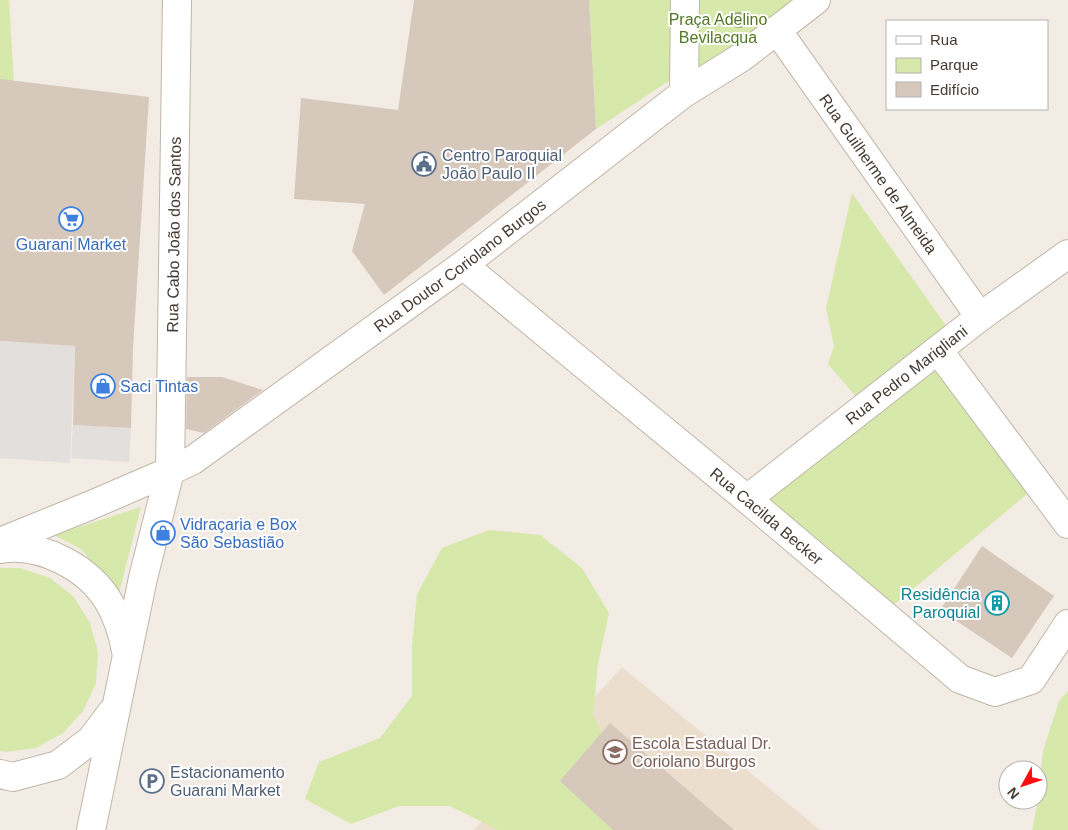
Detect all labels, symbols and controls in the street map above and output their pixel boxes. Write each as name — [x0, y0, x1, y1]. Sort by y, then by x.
park label: Praça Adelino Bevilacqua — [669, 11, 767, 46]
legend — [886, 20, 1048, 110]
text: Rua — [930, 31, 958, 48]
text: Parque — [930, 56, 978, 73]
text: Edifício — [930, 81, 979, 98]
street label: Rua Guilherme de Almeida — [816, 91, 940, 257]
street label: Rua Cabo João dos Santos — [164, 137, 184, 333]
place label: Centro Paroquial João Paulo II — [442, 147, 562, 182]
public building icon: Centro Paroquial João Paulo II — [411, 151, 437, 177]
street label: Rua Doutor Coriolano Burgos — [371, 196, 549, 335]
supermarket icon: Guarani Market — [58, 206, 84, 232]
place label: Guarani Market — [16, 236, 127, 253]
street label: Rua Pedro Marigliani — [842, 322, 971, 428]
shop icon: Saci Tintas — [90, 373, 116, 399]
place label: Saci Tintas — [120, 378, 198, 395]
street label: Rua Cacilda Becker — [707, 464, 827, 569]
place label: Vidraçaria e Box São Sebastião — [180, 516, 297, 551]
shop icon: Vidraçaria e Box São Sebastião — [150, 520, 176, 546]
place label: Residência Paroquial — [901, 586, 980, 621]
building icon: Residência Paroquial — [984, 590, 1010, 616]
place label: Escola Estadual Dr. Coriolano Burgos — [632, 735, 772, 770]
school or university icon: Escola Estadual Dr. Coriolano Burgos — [602, 739, 628, 765]
north arrow — [998, 760, 1048, 810]
place label: Estacionamento Guarani Market — [170, 764, 285, 799]
parking icon: Estacionamento Guarani Market — [139, 768, 165, 794]
text: N — [1004, 784, 1022, 802]

